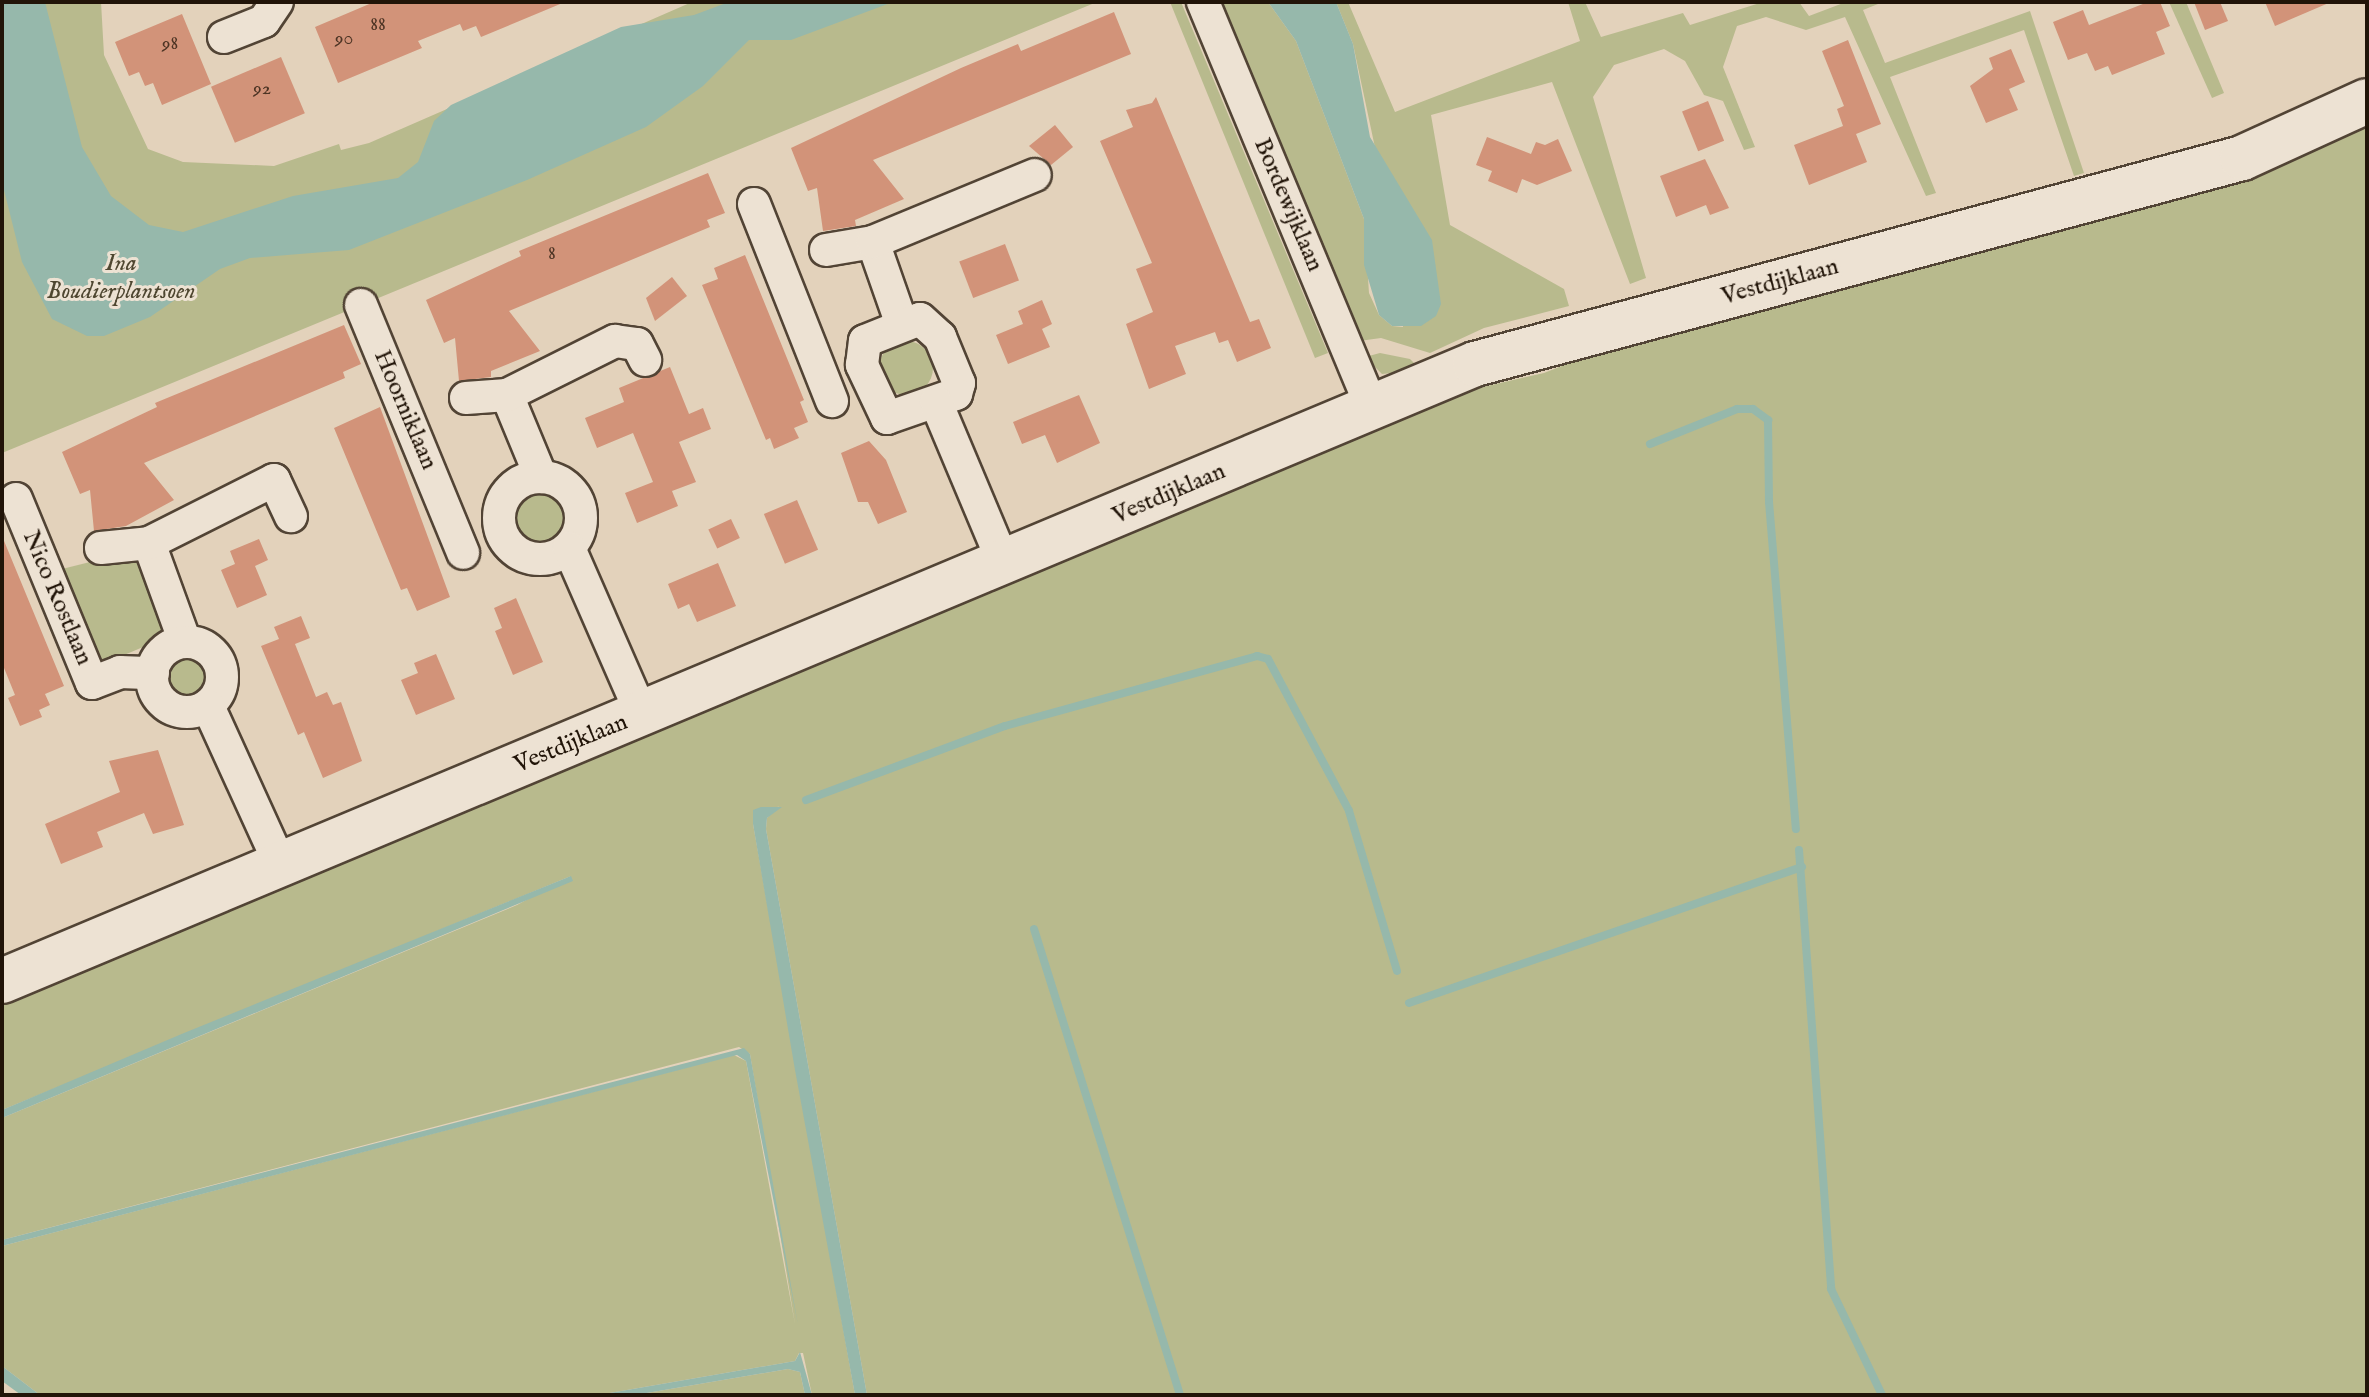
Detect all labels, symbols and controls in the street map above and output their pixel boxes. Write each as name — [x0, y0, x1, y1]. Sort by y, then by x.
house number: 88 — [370, 12, 386, 36]
house number: 90 — [335, 26, 353, 50]
house number: 98 — [162, 31, 178, 55]
house number: 92 — [253, 76, 271, 100]
street label: Bordewijklaan — [1247, 134, 1329, 276]
house number: 8 — [548, 241, 556, 265]
park label: Ina Boudierplantsoen — [47, 250, 195, 306]
street label: Vestdijklaan — [1718, 253, 1842, 311]
street label: Hoorniklaan — [367, 346, 443, 474]
street label: Vestdijklaan — [1108, 457, 1230, 531]
street label: Nico Rostlaan — [16, 526, 98, 670]
street label: Vestdijklaan — [510, 708, 632, 780]

